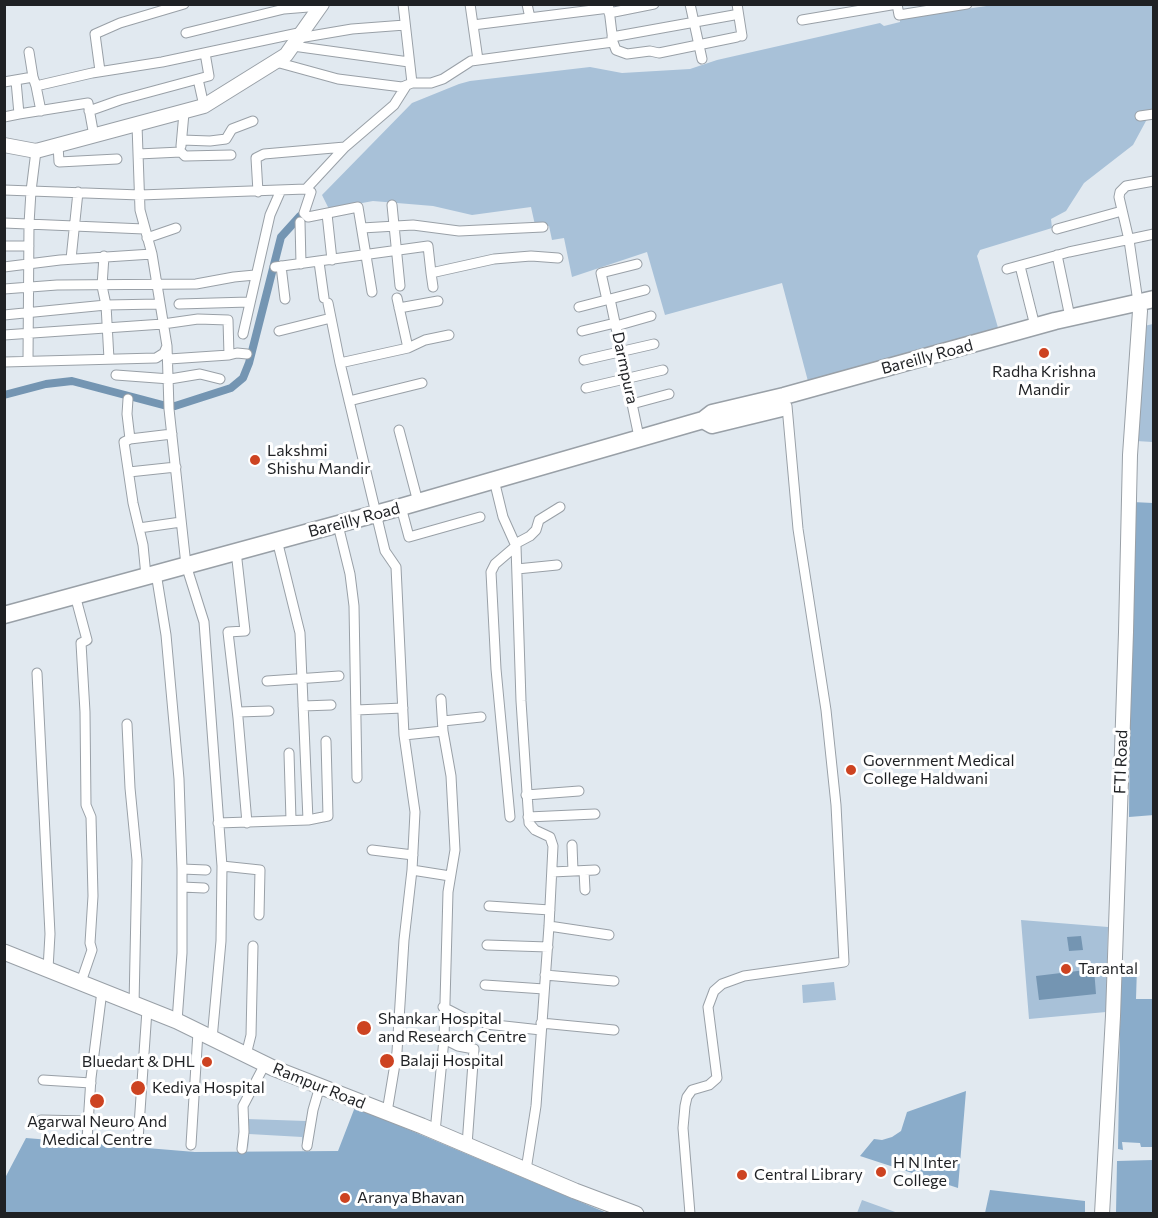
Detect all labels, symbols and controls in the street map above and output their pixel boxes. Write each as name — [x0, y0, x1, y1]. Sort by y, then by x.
street label: Darmpura — [608, 330, 642, 406]
street label: Bareilly Road — [879, 336, 975, 378]
marker: Radha Krishna Mandir — [1037, 346, 1051, 360]
place label: Radha Krishna Mandir — [992, 362, 1096, 400]
place label: Lakshmi Shishu Mandir — [267, 441, 371, 479]
marker: Lakshmi Shishu Mandir — [248, 453, 262, 467]
street label: Bareilly Road — [306, 499, 402, 541]
street label: FTI Road — [1110, 730, 1132, 794]
place label: Government Medical College Haldwani — [863, 751, 1015, 789]
marker: Government Medical College Haldwani — [844, 763, 858, 777]
place label: Tarantal — [1078, 959, 1138, 979]
marker: Tarantal — [1059, 962, 1073, 976]
place label: Shankar Hospital and Research Centre — [378, 1009, 527, 1047]
marker: Shankar Hospital and Research Centre — [355, 1019, 373, 1037]
place label: Balaji Hospital — [400, 1051, 504, 1071]
place label: Bluedart & DHL — [82, 1052, 195, 1072]
marker: Balaji Hospital — [378, 1052, 396, 1070]
marker: Bluedart & DHL — [200, 1055, 214, 1069]
street label: Rampur Road — [270, 1059, 368, 1113]
place label: Kediya Hospital — [152, 1078, 265, 1098]
marker: Kediya Hospital — [129, 1079, 147, 1097]
marker: Agarwal Neuro And Medical Centre — [88, 1092, 106, 1110]
place label: Agarwal Neuro And Medical Centre — [27, 1112, 167, 1150]
place label: H N Inter College — [893, 1153, 958, 1191]
place label: Central Library — [754, 1165, 863, 1185]
marker: H N Inter College — [874, 1165, 888, 1179]
marker: Central Library — [735, 1168, 749, 1182]
place label: Aranya Bhavan — [357, 1188, 464, 1208]
marker: Aranya Bhavan — [338, 1191, 352, 1205]

